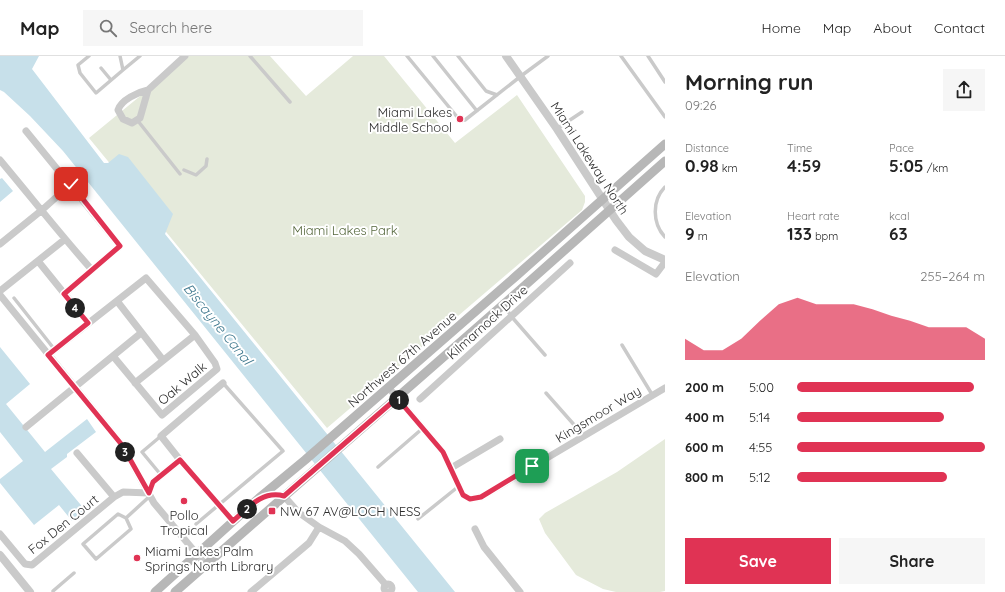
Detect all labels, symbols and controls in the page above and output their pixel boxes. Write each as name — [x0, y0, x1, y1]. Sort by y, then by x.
search box — [83, 10, 363, 46]
text: Map — [20, 16, 59, 40]
icon: search — [97, 17, 119, 39]
text: Search here — [129, 18, 212, 37]
text: Home — [762, 19, 801, 37]
text: Map — [823, 19, 851, 37]
text: About — [873, 19, 912, 37]
text: Contact — [934, 19, 985, 37]
text: Morning run — [685, 68, 813, 96]
button: share — [943, 69, 985, 111]
text: 09:26 — [685, 97, 717, 113]
street label: Miami Lakeway North — [548, 99, 632, 217]
place label: Miami Lakes Middle School — [369, 104, 452, 135]
marker: Miami Lakes Middle School — [455, 114, 465, 124]
text: Distance — [685, 141, 729, 155]
text: Time — [787, 141, 812, 155]
text: Pace — [889, 141, 914, 155]
text: 0.98 — [685, 155, 719, 176]
text: 4:59 — [787, 155, 821, 176]
text: 5:05 — [889, 155, 924, 176]
text: km — [719, 161, 738, 175]
text: /km — [924, 161, 948, 175]
pin — [54, 167, 88, 201]
icon: check — [60, 173, 82, 195]
text: Elevation — [685, 209, 731, 223]
text: Heart rate — [787, 209, 839, 223]
text: kcal — [889, 209, 910, 223]
park label: Miami Lakes Park — [292, 222, 398, 238]
text: 9 — [685, 223, 695, 244]
text: 133 — [787, 223, 812, 244]
text: 63 — [889, 223, 908, 244]
text: m — [695, 229, 708, 243]
text: bpm — [812, 229, 838, 243]
text: Elevation — [685, 268, 740, 284]
text: 255–264 m — [920, 268, 985, 284]
water label: Biscayne Canal — [180, 280, 257, 370]
street label: Kilmarnock Drive — [443, 282, 531, 362]
pin: 4 — [65, 298, 85, 318]
text: 4 — [72, 301, 78, 315]
street label: Northwest 67th Avenue — [344, 307, 460, 411]
street label: Oak Walk — [154, 358, 210, 408]
text: 200 m — [685, 379, 724, 395]
text: 5:00 — [749, 379, 774, 395]
street label: Kingsmoor Way — [552, 382, 644, 446]
pin: 1 — [389, 390, 409, 410]
text: 1 — [397, 393, 401, 407]
text: 400 m — [685, 409, 724, 425]
text: 5:14 — [749, 409, 770, 425]
text: 600 m — [685, 439, 724, 455]
text: 4:55 — [749, 439, 772, 455]
pin: 3 — [115, 442, 135, 462]
text: 3 — [122, 445, 128, 459]
pin — [515, 449, 549, 483]
icon: arrive — [521, 455, 543, 477]
text: 800 m — [685, 469, 724, 485]
text: 5:12 — [749, 469, 771, 485]
street label: Fox Den Court — [25, 491, 101, 557]
marker: Pollo Tropical — [179, 496, 189, 506]
pin: 2 — [237, 499, 257, 519]
text: 2 — [244, 502, 250, 516]
place label: NW 67 AV@LOCH NESS — [280, 503, 421, 519]
marker: NW 67 AV@LOCH NESS — [267, 506, 277, 516]
place label: Pollo Tropical — [160, 507, 208, 538]
button: Save — [685, 538, 831, 584]
button: Share — [839, 538, 985, 584]
place label: Miami Lakes Palm Springs North Library — [145, 543, 273, 574]
marker: Miami Lakes Palm Springs North Library — [132, 553, 142, 563]

